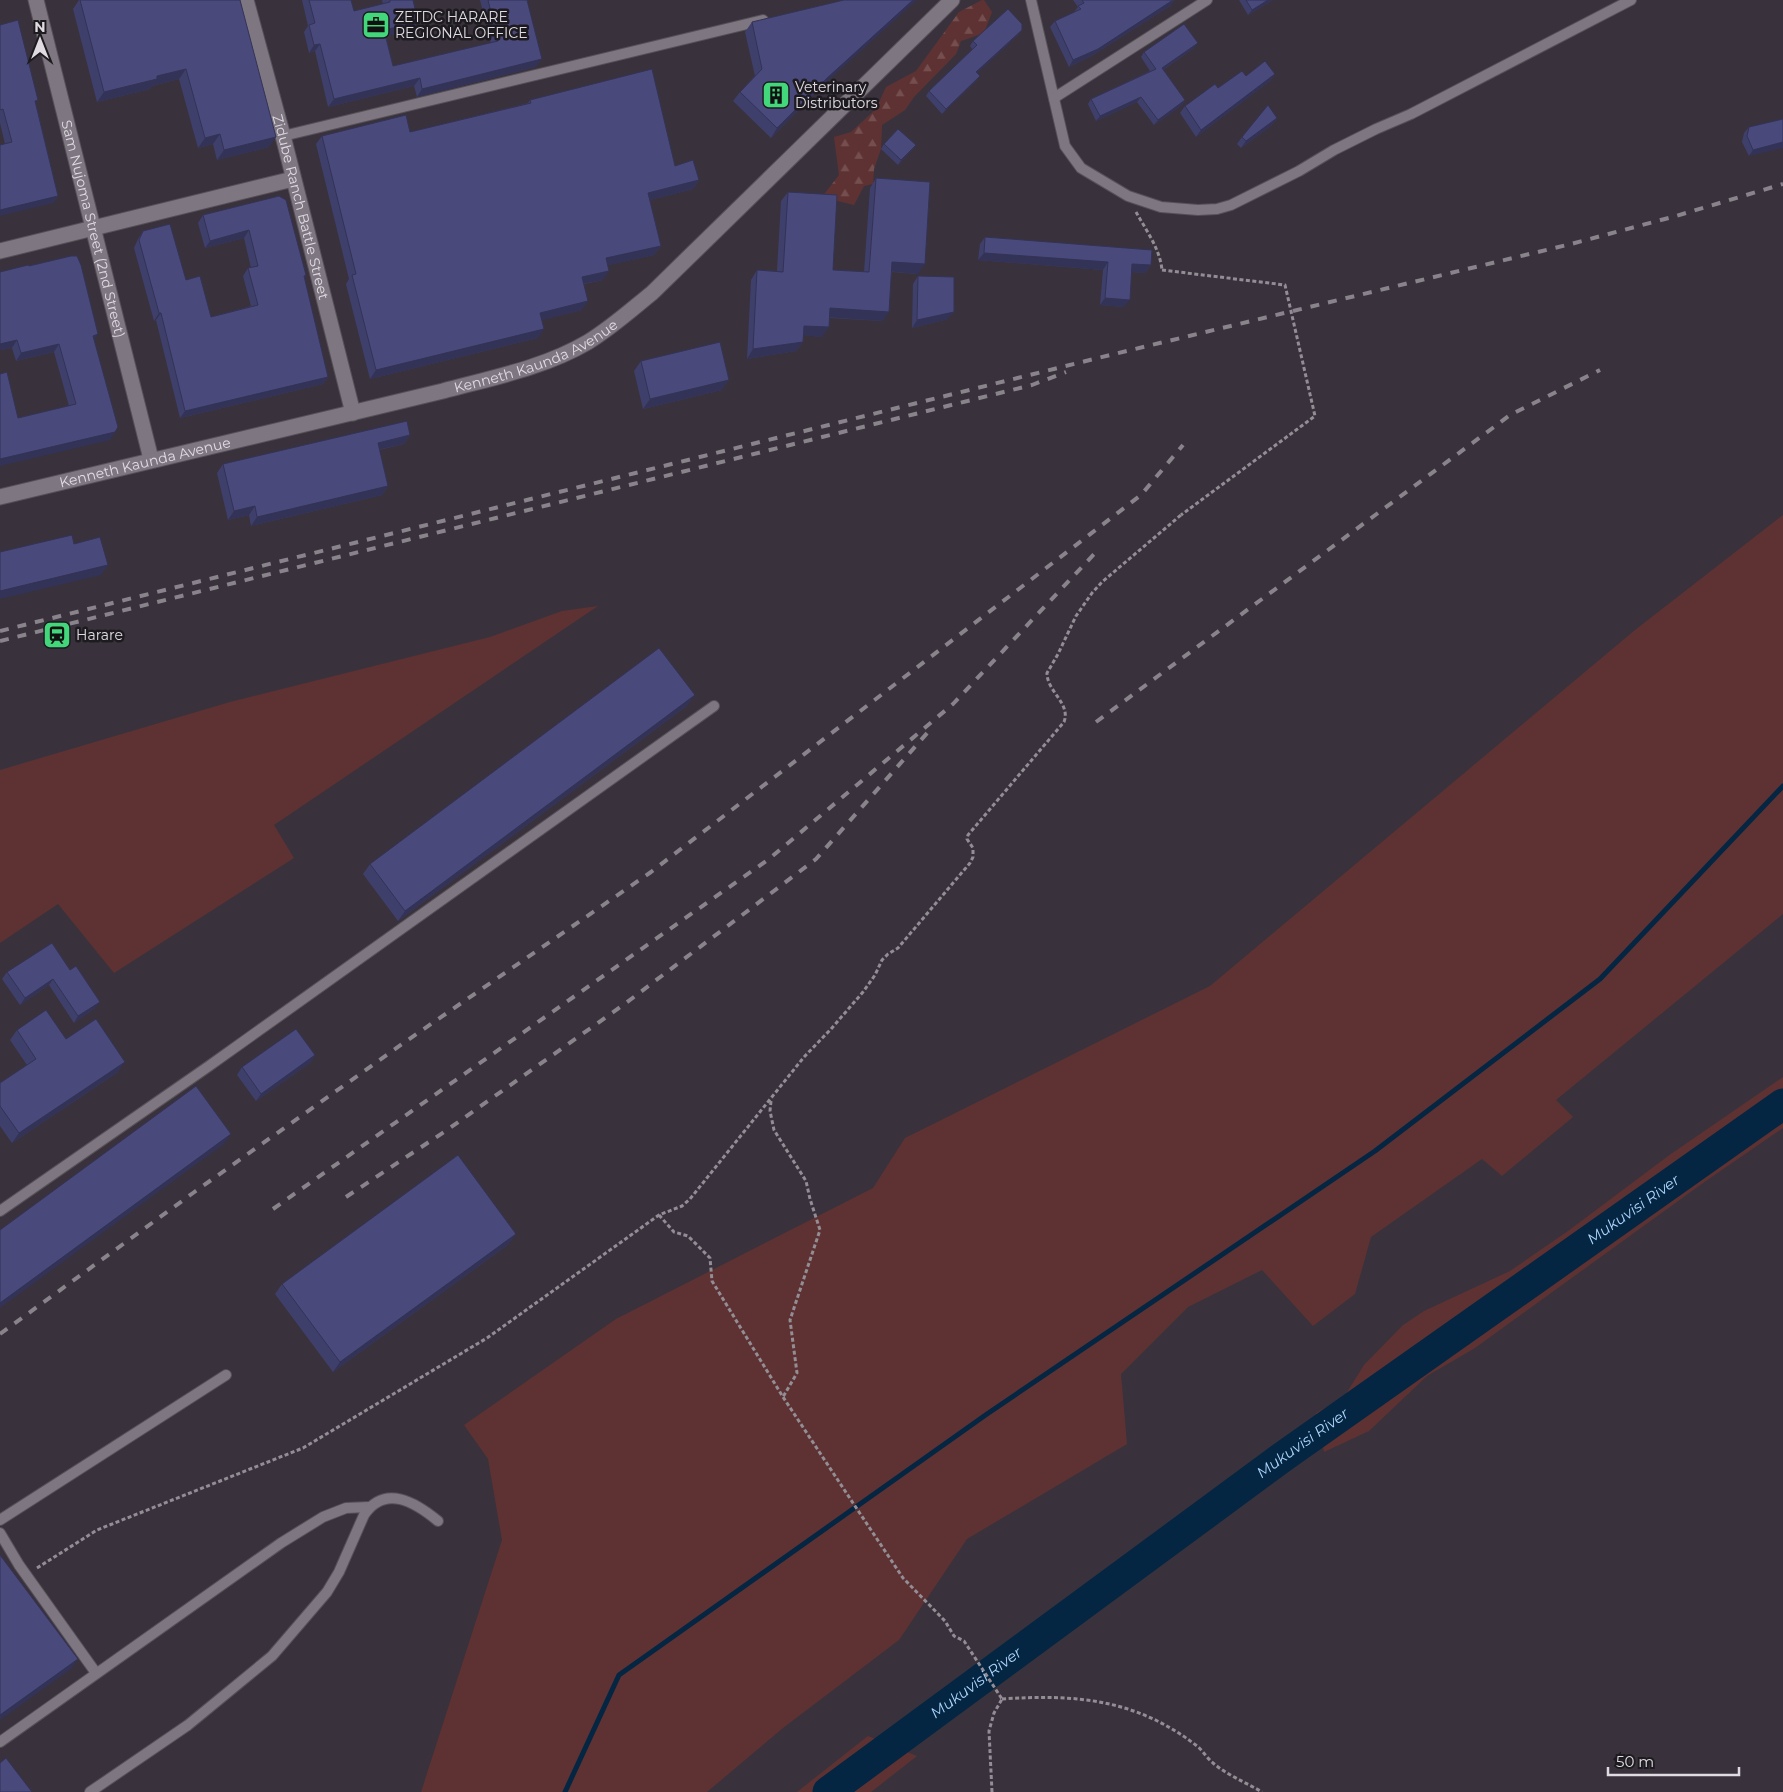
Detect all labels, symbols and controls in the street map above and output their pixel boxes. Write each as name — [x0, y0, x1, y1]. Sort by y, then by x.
place label: ZETDC HARARE REGIONAL OFFICE — [395, 8, 528, 42]
office icon: ZETDC HARARE REGIONAL OFFICE — [361, 10, 391, 40]
north arrow — [15, 15, 65, 65]
text: N — [34, 18, 46, 36]
place label: Veterinary Distributors — [795, 78, 878, 112]
building icon: Veterinary Distributors — [761, 80, 791, 110]
street label: Zidube Ranch Battle Street — [268, 112, 333, 302]
street label: Sam Nujoma Street (2nd Street) — [57, 118, 129, 340]
street label: Kenneth Kaunda Avenue — [452, 316, 621, 397]
street label: Kenneth Kaunda Avenue — [57, 433, 232, 492]
station icon: Harare — [42, 620, 72, 650]
place label: Harare — [76, 626, 123, 644]
water label: Mukuvisi River — [1583, 1169, 1684, 1248]
water label: Mukuvisi River — [1253, 1403, 1353, 1482]
water label: Mukuvisi River — [926, 1642, 1026, 1722]
scale bar — [1608, 1744, 1739, 1776]
text: 50 m — [1616, 1752, 1654, 1771]

